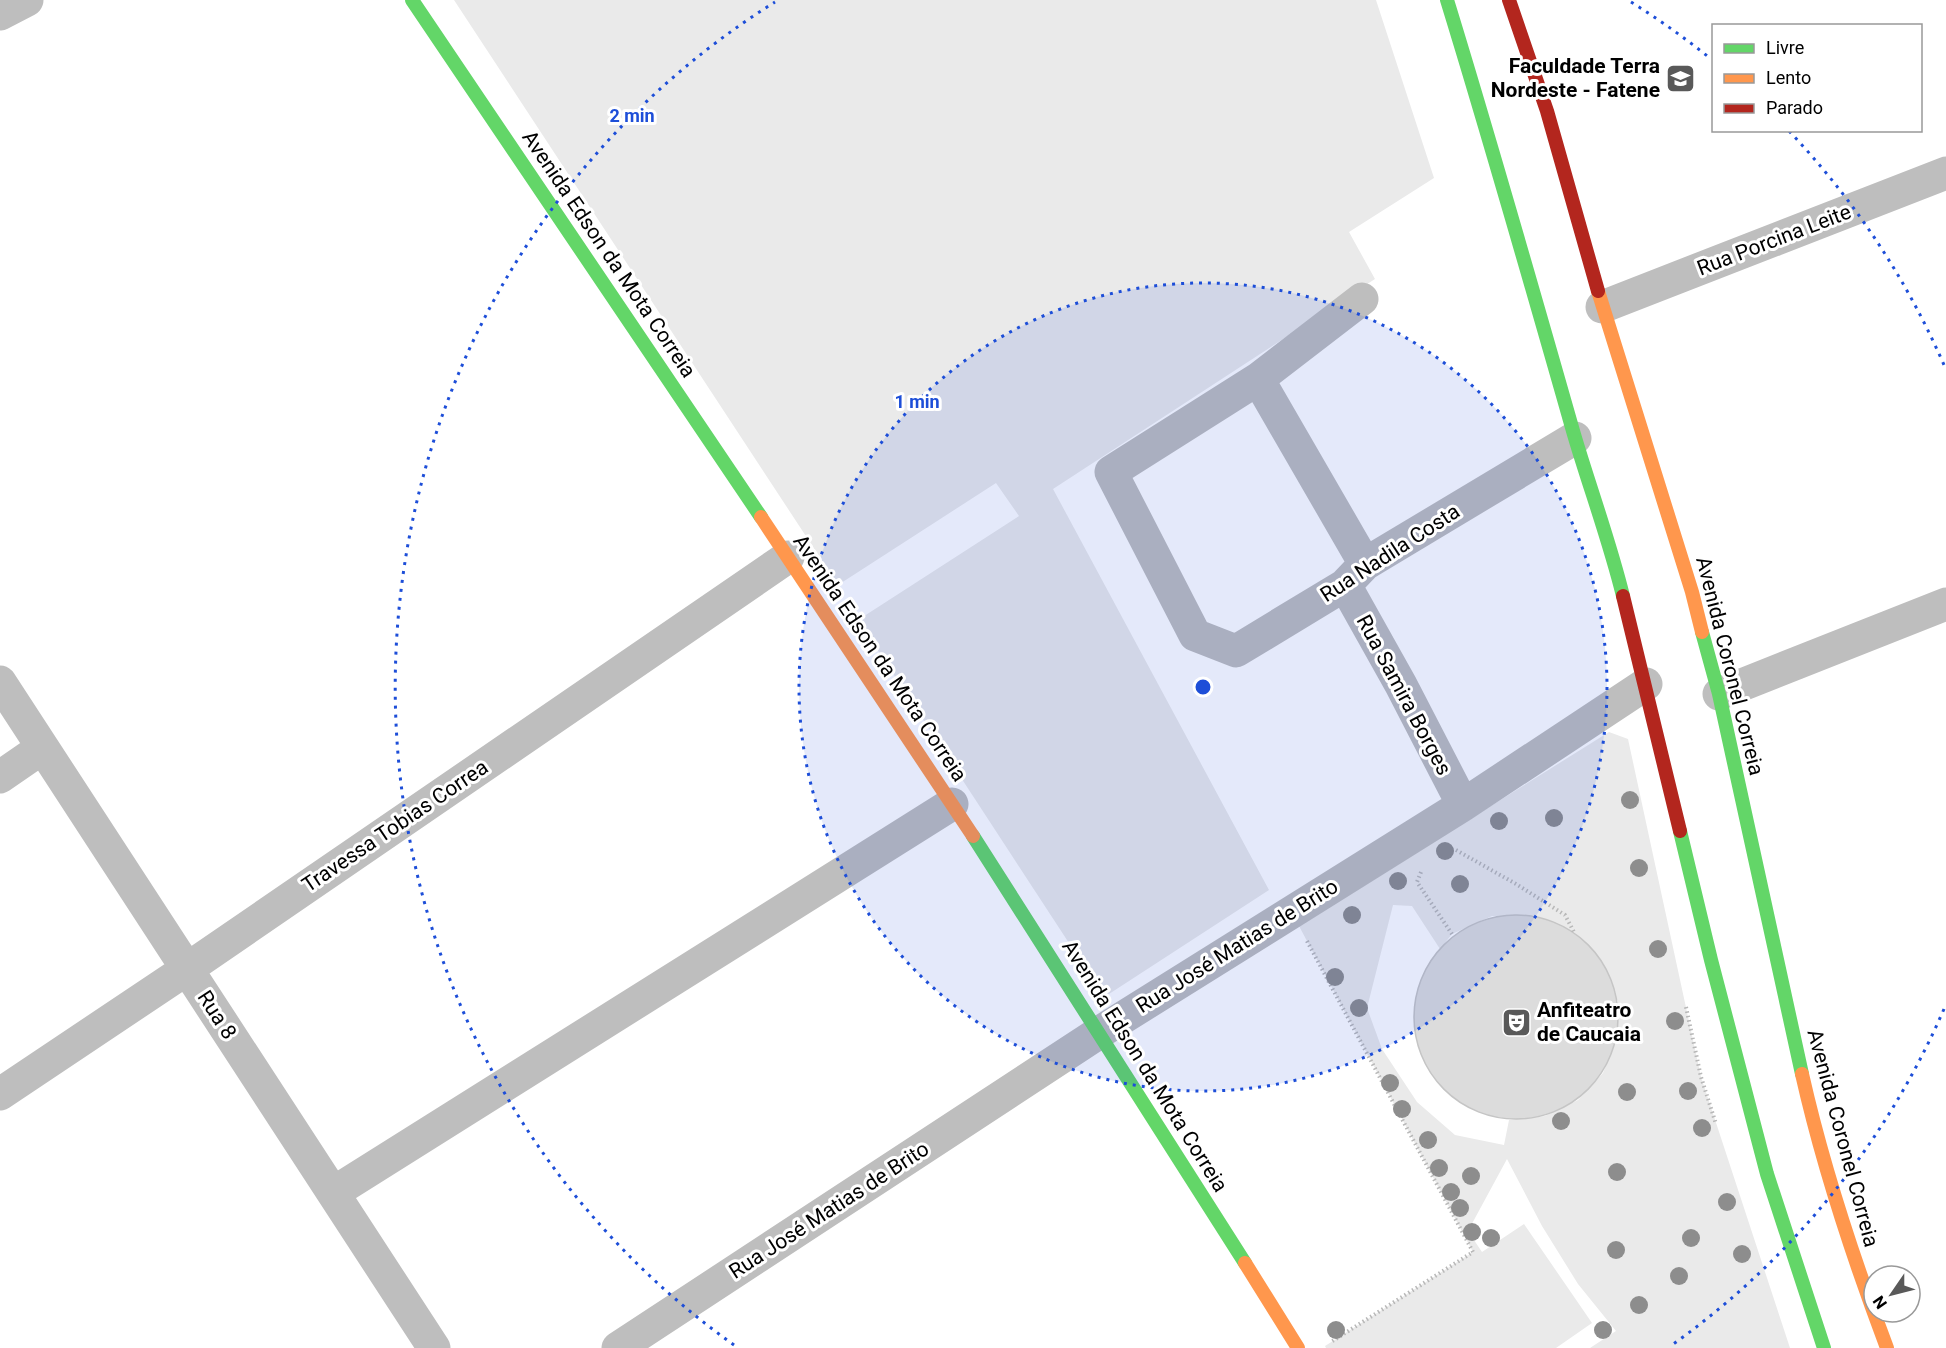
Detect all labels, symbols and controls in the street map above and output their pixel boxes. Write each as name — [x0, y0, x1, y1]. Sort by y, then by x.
legend — [1712, 24, 1922, 132]
text: Livre — [1766, 37, 1804, 58]
place label: Faculdade Terra Nordeste - Fatene — [1491, 54, 1660, 102]
school or university icon: Faculdade Terra Nordeste - Fatene — [1665, 62, 1697, 94]
text: Lento — [1766, 67, 1811, 88]
text: Parado — [1766, 97, 1823, 118]
text: 2 min — [609, 105, 655, 126]
street label: Avenida Edson da Mota Correia — [517, 126, 701, 382]
street label: Rua Porcina Leite — [1694, 200, 1854, 280]
text: 1 min — [894, 391, 940, 412]
street label: Rua Nadila Costa — [1316, 499, 1464, 607]
street label: Avenida Edson da Mota Correia — [788, 530, 972, 786]
street label: Avenida Coronel Correia — [1691, 554, 1769, 778]
street label: Rua Samira Borges — [1352, 611, 1456, 779]
centre of rings — [1193, 677, 1213, 697]
street label: Travessa Tobias Correa — [298, 755, 492, 897]
street label: Rua José Matias de Brito — [1132, 874, 1342, 1018]
street label: Avenida Edson da Mota Correia — [1057, 936, 1233, 1196]
street label: Rua 8 — [193, 986, 241, 1044]
place label: Anfiteatro de Caucaia — [1537, 998, 1641, 1046]
theatre icon: Anfiteatro de Caucaia — [1500, 1006, 1532, 1038]
street label: Avenida Coronel Correia — [1802, 1026, 1884, 1250]
street label: Rua José Matias de Brito — [725, 1136, 933, 1284]
north arrow — [1862, 1264, 1922, 1324]
text: N — [1869, 1292, 1891, 1312]

